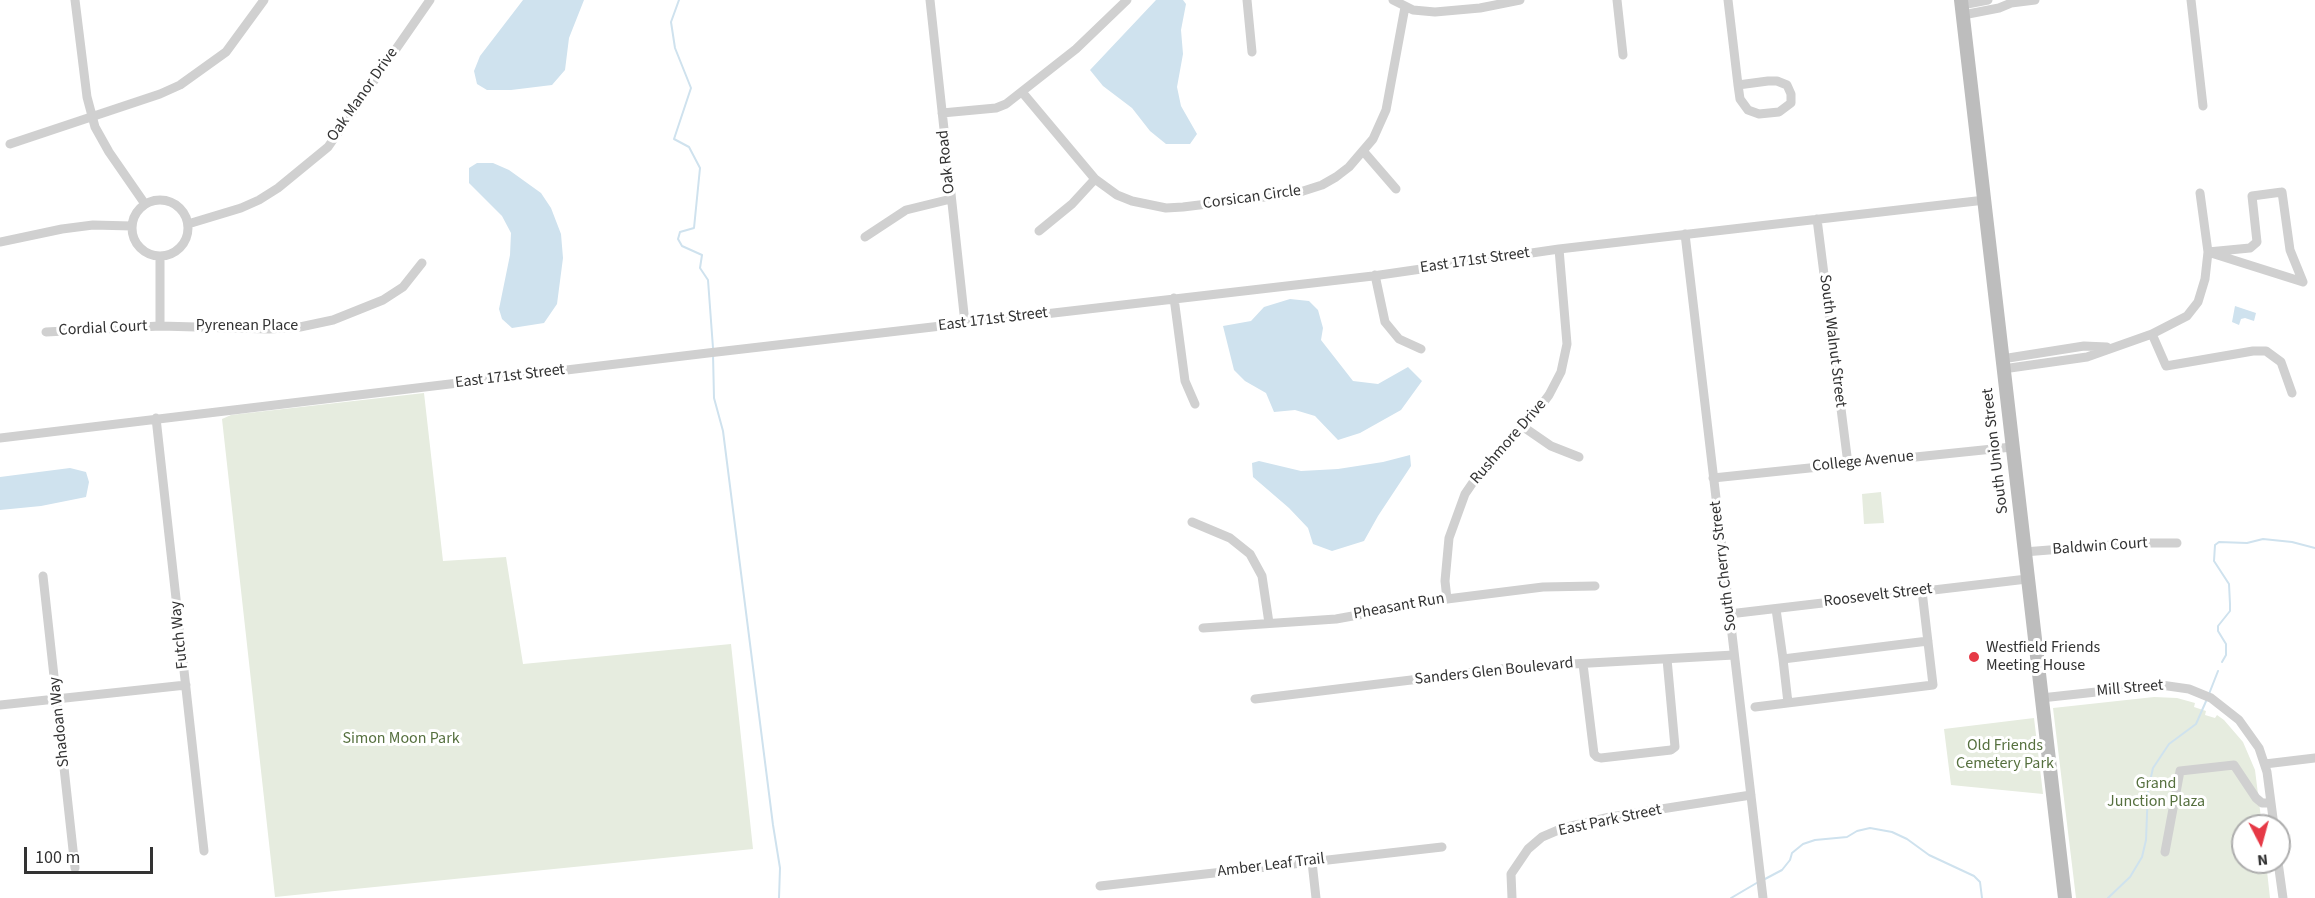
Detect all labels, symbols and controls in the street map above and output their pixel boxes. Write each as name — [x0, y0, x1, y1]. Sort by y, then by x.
street label: Oak Manor Drive — [323, 44, 403, 146]
street label: Oak Road — [934, 129, 960, 195]
street label: Corsican Circle — [1202, 182, 1302, 214]
street label: East 171st Street — [1419, 244, 1531, 278]
street label: South Walnut Street — [1814, 273, 1850, 409]
street label: East 171st Street — [937, 304, 1049, 336]
street label: Pyrenean Place — [196, 316, 298, 336]
street label: Cordial Court — [58, 317, 148, 341]
street label: East 171st Street — [454, 361, 566, 393]
street label: South Union Street — [1979, 387, 2013, 515]
street label: Rushmore Drive — [1467, 396, 1551, 488]
street label: College Avenue — [1811, 447, 1915, 477]
street label: South Cherry Street — [1706, 500, 1742, 632]
street label: Baldwin Court — [2052, 534, 2148, 560]
street label: Roosevelt Street — [1823, 580, 1933, 612]
street label: Pheasant Run — [1352, 590, 1446, 624]
street label: Futch Way — [167, 600, 193, 670]
place label: Westfield Friends Meeting House — [1986, 638, 2100, 676]
marker: Westfield Friends Meeting House — [1967, 650, 1981, 664]
street label: Sanders Glen Boulevard — [1414, 654, 1574, 690]
street label: Shadoan Way — [46, 676, 74, 768]
street label: Mill Street — [2096, 677, 2164, 701]
park label: Simon Moon Park — [342, 729, 460, 749]
park label: Old Friends Cemetery Park — [1956, 736, 2054, 774]
park label: Grand Junction Plaza — [2107, 774, 2205, 812]
street label: East Park Street — [1557, 801, 1663, 841]
north arrow — [2231, 814, 2291, 874]
scale bar — [27, 835, 156, 873]
text: 100 m — [35, 845, 80, 870]
text: N — [2256, 848, 2269, 871]
street label: Amber Leaf Trail — [1216, 850, 1326, 882]

